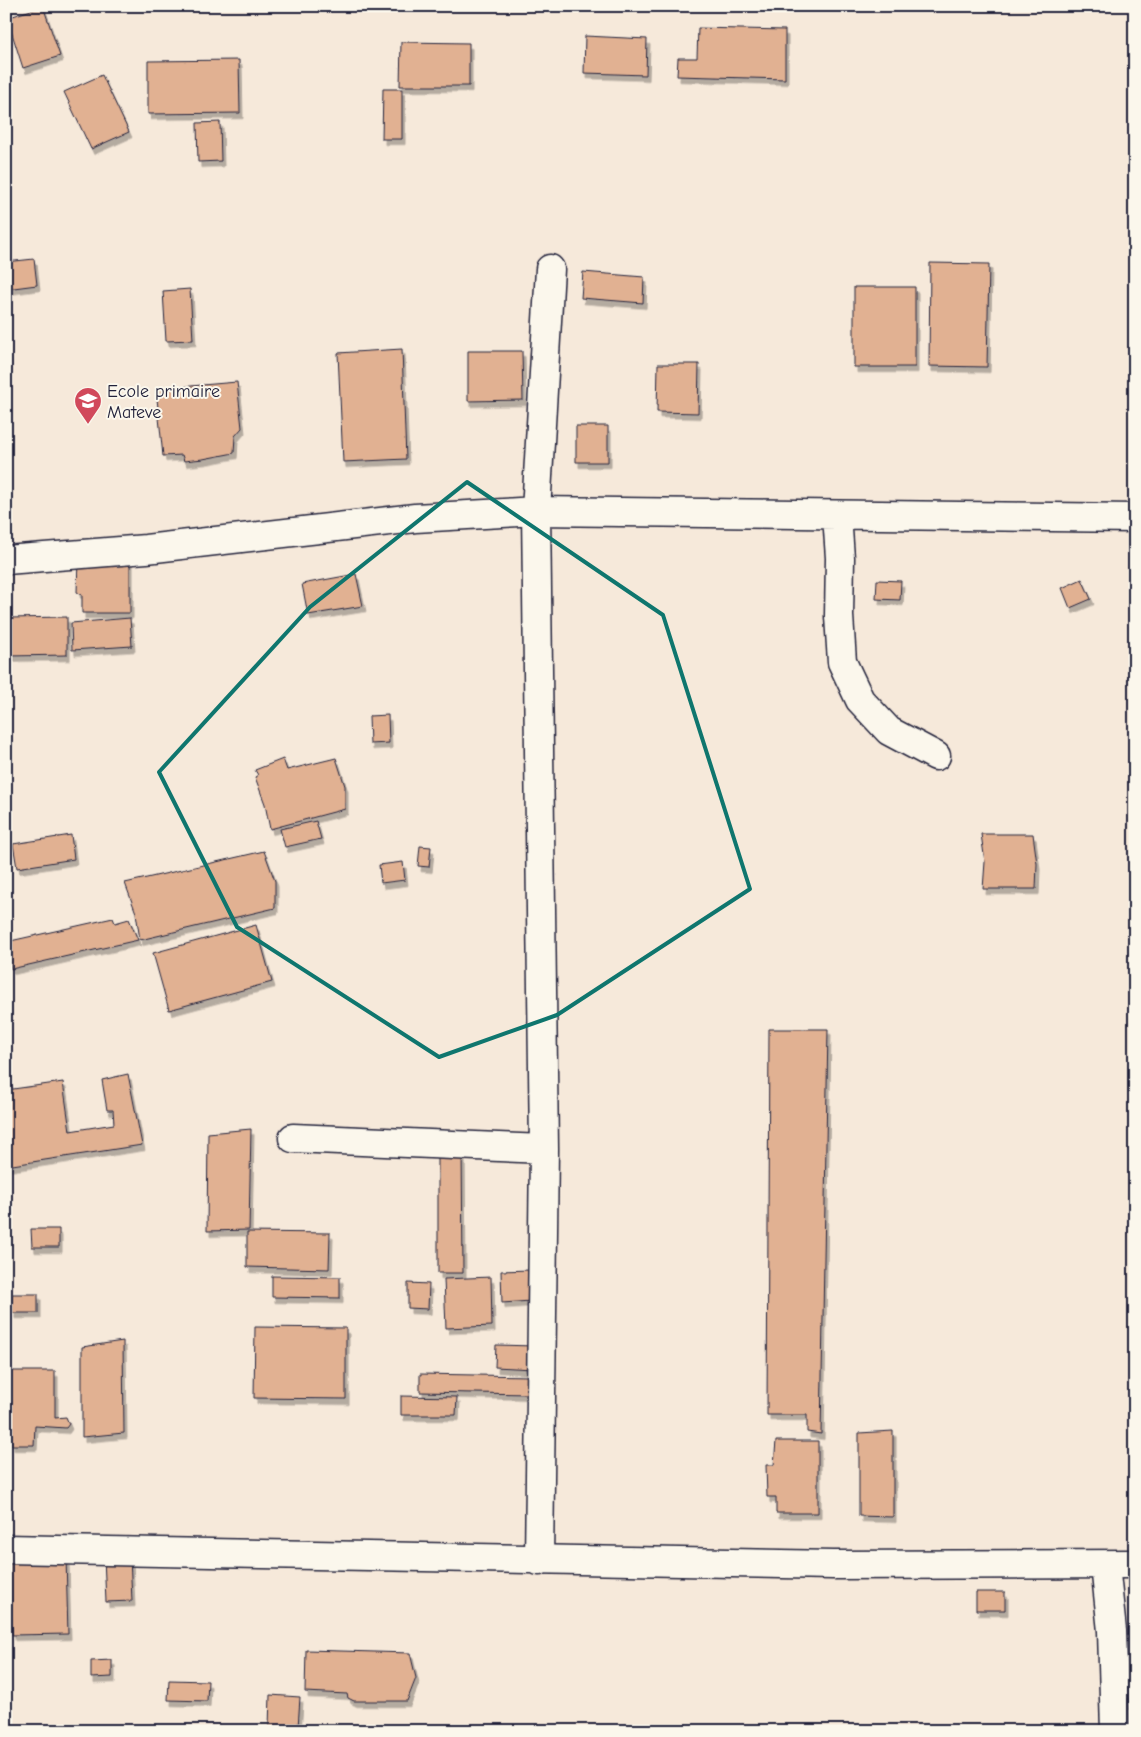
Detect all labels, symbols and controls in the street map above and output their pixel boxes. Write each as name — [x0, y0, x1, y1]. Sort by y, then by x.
place label: Ecole primaire Mateve — [107, 381, 220, 423]
school or university icon: Ecole primaire Mateve — [73, 386, 103, 425]

